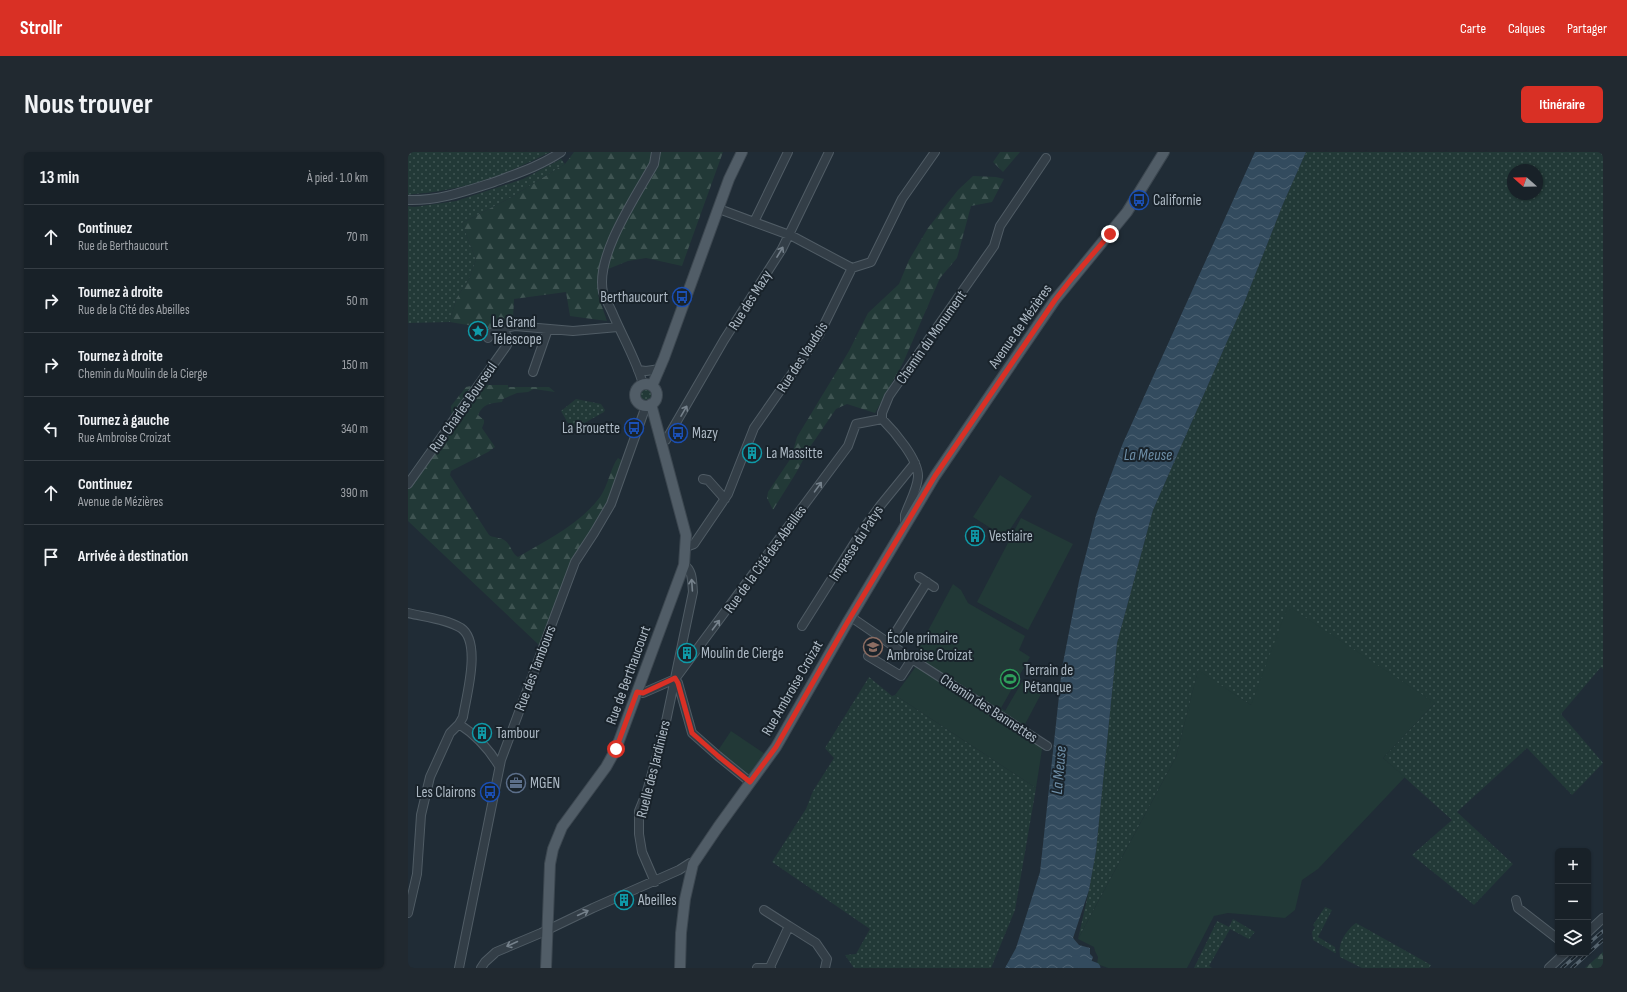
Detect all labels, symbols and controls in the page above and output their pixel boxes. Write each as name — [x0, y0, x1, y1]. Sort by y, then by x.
text: Strollr — [20, 17, 62, 40]
text: Carte — [1460, 20, 1486, 37]
text: Calques — [1508, 20, 1545, 37]
text: Partager — [1567, 20, 1607, 37]
button: Itinéraire — [1521, 86, 1603, 123]
text: Nous trouver — [24, 88, 153, 121]
north arrow — [1507, 164, 1543, 200]
text: 13 min — [40, 168, 79, 188]
text: À pied · 1.0 km — [307, 170, 368, 186]
bus stop icon: Californie — [1128, 189, 1150, 211]
place label: Californie — [1153, 191, 1201, 210]
text: Continuez — [78, 219, 132, 238]
route end — [1101, 225, 1119, 243]
icon: ahead — [40, 226, 62, 248]
text: 70 m — [347, 229, 368, 245]
text: Rue de Berthaucourt — [78, 238, 168, 254]
one-way arrow — [776, 246, 784, 258]
street label: Rue des Mazy — [724, 266, 777, 334]
street label: Avenue de Mézières — [984, 281, 1056, 373]
text: Tournez à droite — [78, 283, 163, 302]
bus stop icon: Berthaucourt — [671, 286, 693, 308]
street label: Chemin du Monument — [892, 286, 971, 388]
place label: Berthaucourt — [600, 288, 668, 307]
icon: right — [40, 290, 62, 312]
text: 50 m — [347, 293, 368, 309]
text: Rue de la Cité des Abeilles — [78, 302, 190, 318]
place label: Le Grand Télescope — [492, 313, 542, 349]
street label: Rue des Vaudois — [772, 318, 832, 396]
place icon: Le Grand Télescope — [467, 320, 489, 342]
text: Tournez à droite — [78, 347, 163, 366]
icon: right — [40, 354, 62, 376]
text: 150 m — [342, 357, 368, 373]
street label: Rue Charles Bourseul — [425, 359, 502, 456]
text: Chemin du Moulin de la Cierge — [78, 366, 208, 382]
one-way arrow — [680, 405, 688, 417]
text: Tournez à gauche — [78, 411, 169, 430]
bus stop icon: La Brouette — [623, 417, 645, 439]
icon: left — [40, 418, 62, 440]
place label: La Brouette — [562, 419, 620, 438]
text: 340 m — [341, 421, 368, 437]
bus stop icon: Mazy — [667, 422, 689, 444]
place label: Mazy — [692, 424, 718, 443]
text: Rue Ambroise Croizat — [78, 430, 171, 446]
building icon: La Massitte — [741, 442, 763, 464]
place label: La Massitte — [766, 444, 823, 463]
water label: La Meuse — [1124, 446, 1172, 465]
text: Continuez — [78, 475, 132, 494]
one-way arrow — [814, 481, 822, 492]
icon: ahead — [40, 482, 62, 504]
text: 390 m — [341, 485, 368, 501]
text: Avenue de Mézières — [78, 494, 163, 510]
street label: Rue de la Cité des Abeilles — [720, 502, 811, 617]
street label: Impasse du Patys — [825, 502, 888, 585]
building icon: Vestiaire — [964, 525, 986, 547]
place label: Vestiaire — [989, 527, 1033, 546]
icon: arrive — [40, 546, 62, 568]
text: Arrivée à destination — [78, 547, 188, 566]
one-way arrow — [688, 579, 696, 592]
one-way arrow — [712, 620, 720, 631]
street label: Rue des Tambours — [510, 623, 561, 714]
street label: Rue de Berthaucourt — [602, 623, 655, 727]
place label: École primaire Ambroise Croizat — [886, 629, 973, 665]
school or university icon: École primaire Ambroise Croizat — [862, 636, 884, 658]
street label: Rue Ambroise Croizat — [757, 637, 828, 739]
building icon: Moulin de Cierge — [676, 642, 698, 664]
place label: Moulin de Cierge — [701, 644, 784, 663]
place label: Terrain de Pétanque — [1024, 661, 1073, 697]
sports icon: Terrain de Pétanque — [999, 668, 1021, 690]
street label: Chemin des Bannettes — [936, 670, 1041, 747]
street label: Ruelle des Jardiniers — [632, 718, 675, 820]
building icon: Tambour — [471, 722, 493, 744]
place label: Tambour — [496, 724, 540, 743]
route start — [607, 740, 625, 758]
water label: La Meuse — [1048, 745, 1071, 795]
office icon: MGEN — [505, 772, 527, 794]
place label: MGEN — [530, 774, 560, 793]
bus stop icon: Les Clairons — [479, 781, 501, 803]
place label: Les Clairons — [416, 783, 476, 802]
map controls — [1555, 848, 1591, 956]
button: + — [1555, 848, 1591, 884]
button: − — [1555, 884, 1591, 920]
building icon: Abeilles — [613, 889, 635, 911]
place label: Abeilles — [637, 891, 677, 910]
one-way arrow — [577, 909, 589, 916]
button: layers — [1555, 920, 1591, 956]
one-way arrow — [506, 941, 518, 948]

